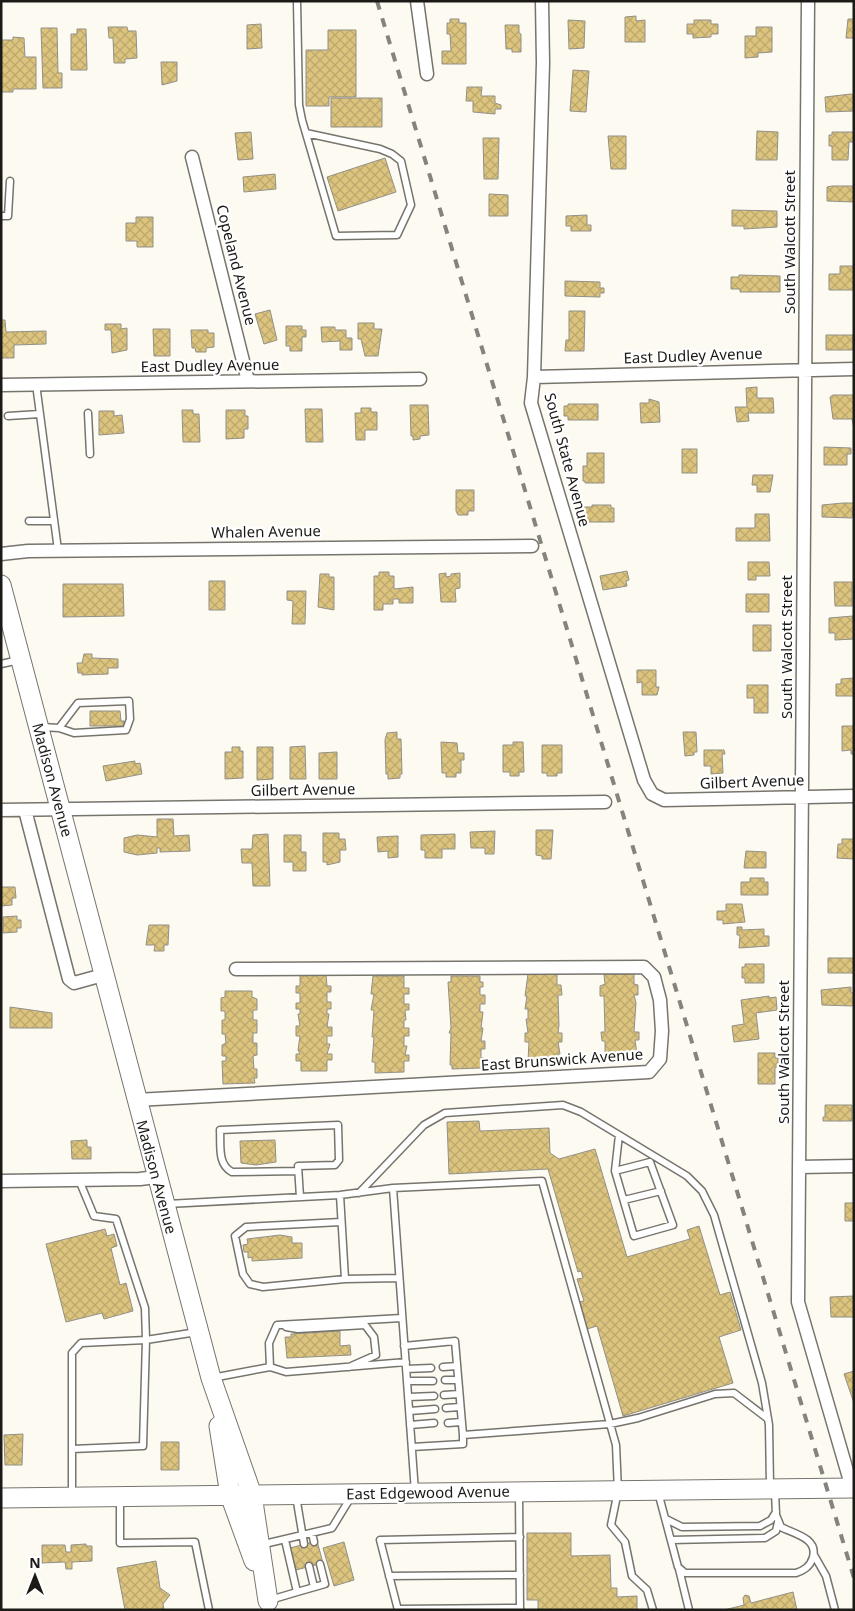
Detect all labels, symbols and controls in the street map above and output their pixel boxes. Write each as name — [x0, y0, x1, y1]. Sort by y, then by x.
street label: South Walcott Street — [779, 169, 799, 314]
street label: Copeland Avenue — [212, 202, 262, 327]
street label: East Dudley Avenue — [623, 343, 763, 367]
street label: East Dudley Avenue — [140, 354, 280, 376]
street label: South State Avenue — [540, 391, 595, 529]
street label: Whalen Avenue — [211, 520, 321, 542]
street label: South Walcott Street — [776, 574, 796, 719]
street label: Madison Avenue — [28, 721, 78, 839]
street label: Gilbert Avenue — [699, 769, 805, 793]
street label: Gilbert Avenue — [251, 778, 355, 800]
street label: South Walcott Street — [773, 979, 793, 1124]
street label: East Brunswick Avenue — [480, 1043, 644, 1075]
street label: Madison Avenue — [132, 1118, 182, 1236]
street label: East Edgewood Avenue — [346, 1481, 510, 1503]
north arrow — [10, 1551, 60, 1601]
text: N — [29, 1553, 41, 1572]

